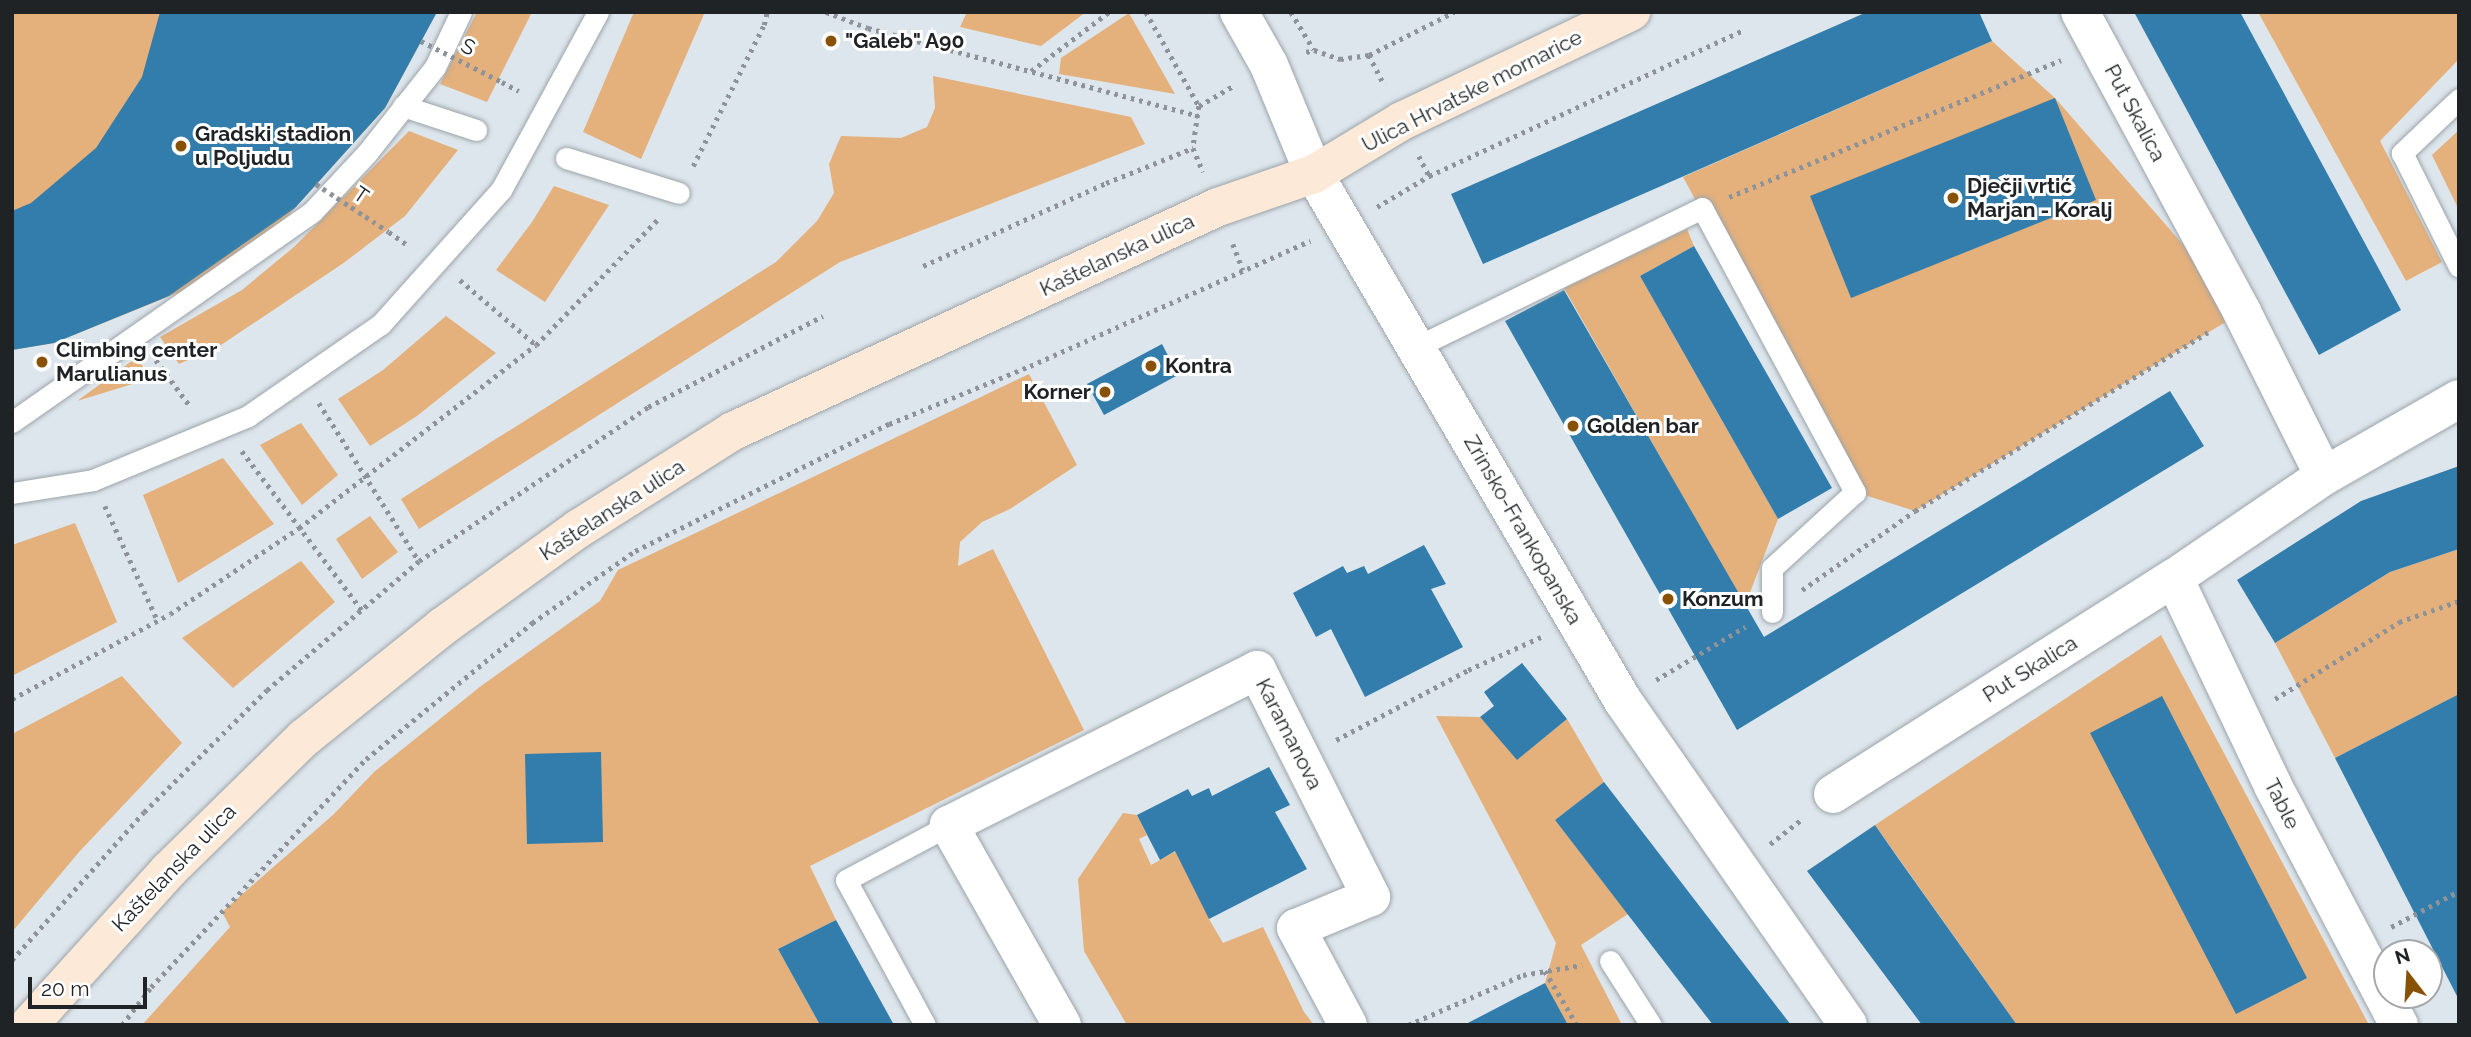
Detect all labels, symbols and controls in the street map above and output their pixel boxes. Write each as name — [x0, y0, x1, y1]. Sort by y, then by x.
street label: Ulica Hrvatske mornarice — [1358, 25, 1586, 157]
place label: "Galeb" A90 — [845, 28, 965, 54]
street label: S — [457, 33, 479, 61]
marker: "Galeb" A90 — [823, 33, 839, 49]
street label: Put Skalica — [2099, 60, 2171, 166]
place label: Gradski stadion u Poljudu — [195, 121, 351, 171]
marker: Gradski stadion u Poljudu — [173, 138, 189, 154]
place label: Dječji vrtić Marjan - Koralj — [1967, 173, 2113, 223]
street label: T — [349, 181, 373, 209]
marker: Dječji vrtić Marjan - Koralj — [1945, 190, 1961, 206]
street label: Kaštelanska ulica — [1036, 208, 1198, 302]
place label: Climbing center Marulianus — [56, 337, 217, 387]
place label: Kontra — [1165, 353, 1232, 379]
marker: Climbing center Marulianus — [34, 354, 50, 370]
marker: Kontra — [1143, 358, 1159, 374]
place label: Korner — [1023, 379, 1091, 405]
marker: Korner — [1097, 384, 1113, 400]
place label: Golden bar — [1587, 413, 1699, 439]
marker: Golden bar — [1565, 418, 1581, 434]
street label: Zrinsko-Frankopanska — [1459, 431, 1587, 629]
street label: Kaštelanska ulica — [535, 454, 689, 566]
place label: Konzum — [1682, 586, 1764, 612]
marker: Konzum — [1660, 591, 1676, 607]
street label: Put Skalica — [1978, 630, 2082, 708]
street label: Karamanova — [1250, 674, 1328, 794]
street label: Table — [2259, 775, 2305, 833]
street label: Kaštelanska ulica — [107, 799, 241, 937]
north arrow — [2373, 939, 2443, 1009]
text: N — [2392, 943, 2413, 968]
scale bar — [32, 964, 150, 1008]
text: 20 m — [41, 976, 89, 1001]

